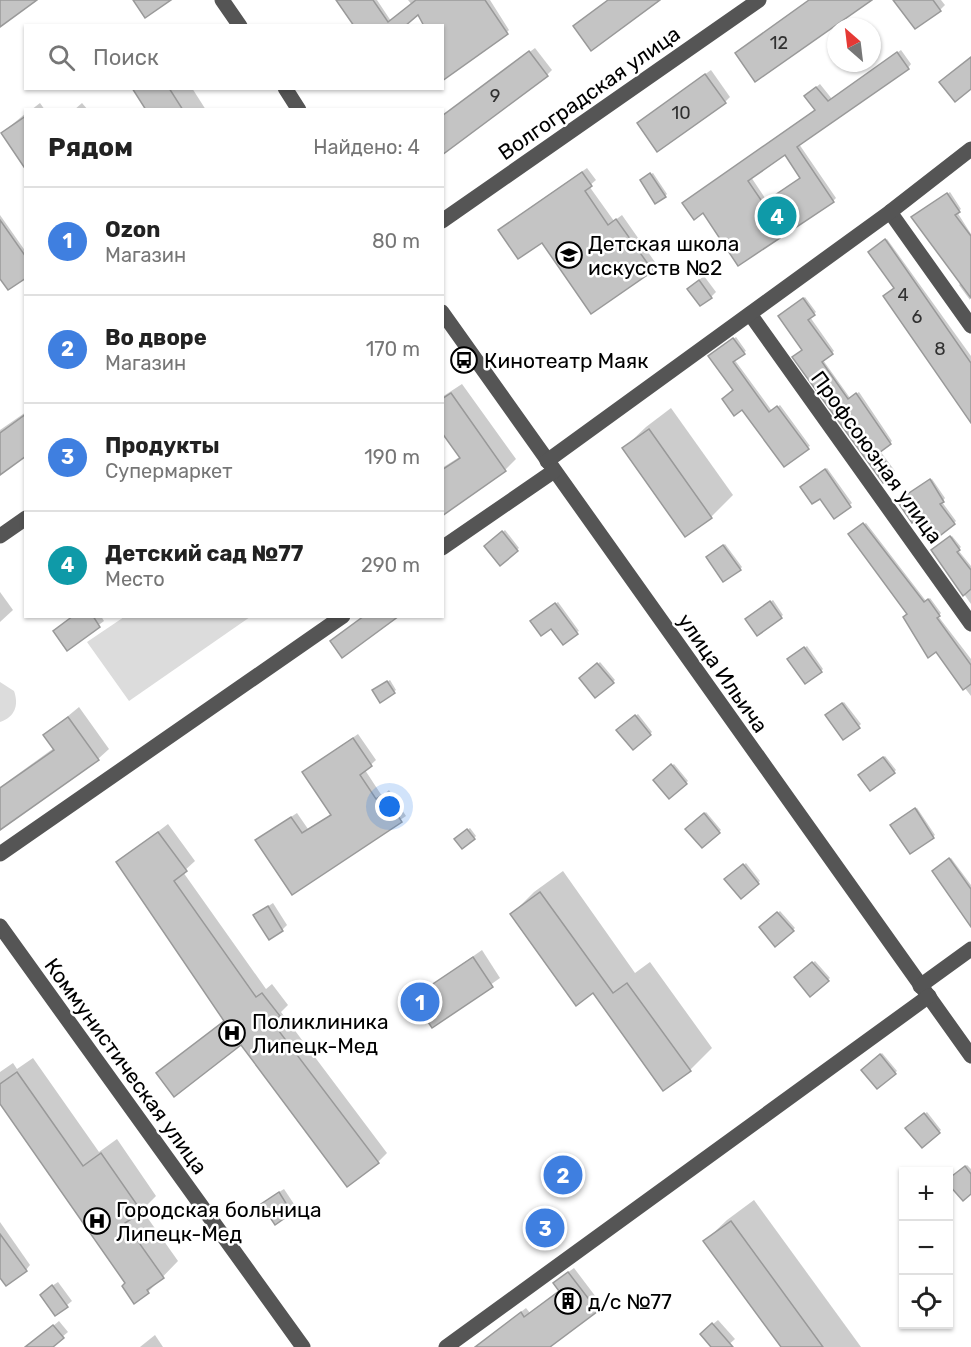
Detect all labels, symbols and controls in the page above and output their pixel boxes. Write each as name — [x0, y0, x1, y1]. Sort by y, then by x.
north arrow — [827, 18, 881, 72]
street label: Волгоградская улица — [493, 21, 685, 165]
search box — [24, 24, 444, 90]
house number: 12 — [770, 32, 788, 54]
icon: search — [45, 41, 78, 74]
text: Поиск — [93, 44, 159, 71]
house number: 9 — [490, 85, 500, 107]
house number: 10 — [671, 102, 691, 124]
text: Рядом — [48, 132, 133, 163]
text: Найдено: 4 — [313, 135, 420, 159]
pin: 4 — [758, 194, 796, 238]
text: Ozon — [105, 216, 160, 243]
text: 1 — [63, 229, 72, 253]
text: 80 m — [372, 229, 420, 253]
place label: Детская школа искусств №2 — [588, 231, 739, 280]
school or university icon: Детская школа искусств №2 — [554, 240, 584, 270]
text: Магазин — [105, 243, 186, 267]
house number: 4 — [897, 284, 909, 306]
house number: 6 — [912, 306, 923, 328]
text: Во дворе — [105, 324, 207, 351]
text: 2 — [61, 337, 74, 361]
text: 170 m — [366, 337, 420, 361]
house number: 8 — [934, 338, 946, 360]
bus stop icon: Кинотеатр Маяк — [449, 345, 479, 375]
place label: Кинотеатр Маяк — [484, 348, 649, 373]
text: Магазин — [105, 351, 186, 375]
street label: Профсоюзная улица — [806, 366, 948, 548]
text: Продукты — [105, 432, 220, 459]
text: 3 — [61, 445, 74, 469]
text: 190 m — [364, 445, 420, 469]
text: Супермаркет — [105, 459, 233, 483]
text: Детский сад №77 — [105, 540, 303, 567]
text: 4 — [61, 553, 74, 577]
text: 290 m — [361, 553, 420, 577]
text: Место — [105, 567, 165, 591]
street label: улица Ильича — [673, 609, 773, 737]
your location — [375, 792, 404, 821]
street label: Коммунистическая улица — [39, 953, 213, 1179]
pin: 1 — [400, 980, 440, 1024]
place label: Поликлиника Липецк-Мед — [252, 1009, 388, 1058]
hospital icon: Поликлиника Липецк-Мед — [217, 1018, 247, 1048]
pin: 2 — [544, 1152, 582, 1198]
map controls — [899, 1167, 953, 1329]
button: + — [899, 1167, 953, 1221]
place label: Городская больница Липецк-Мед — [116, 1197, 322, 1246]
hospital icon: Городская больница Липецк-Мед — [82, 1206, 112, 1236]
pin: 3 — [526, 1206, 564, 1250]
button: − — [899, 1221, 953, 1275]
button: locate — [899, 1275, 953, 1329]
building icon: д/с №77 — [553, 1286, 583, 1316]
place label: д/с №77 — [588, 1289, 672, 1314]

